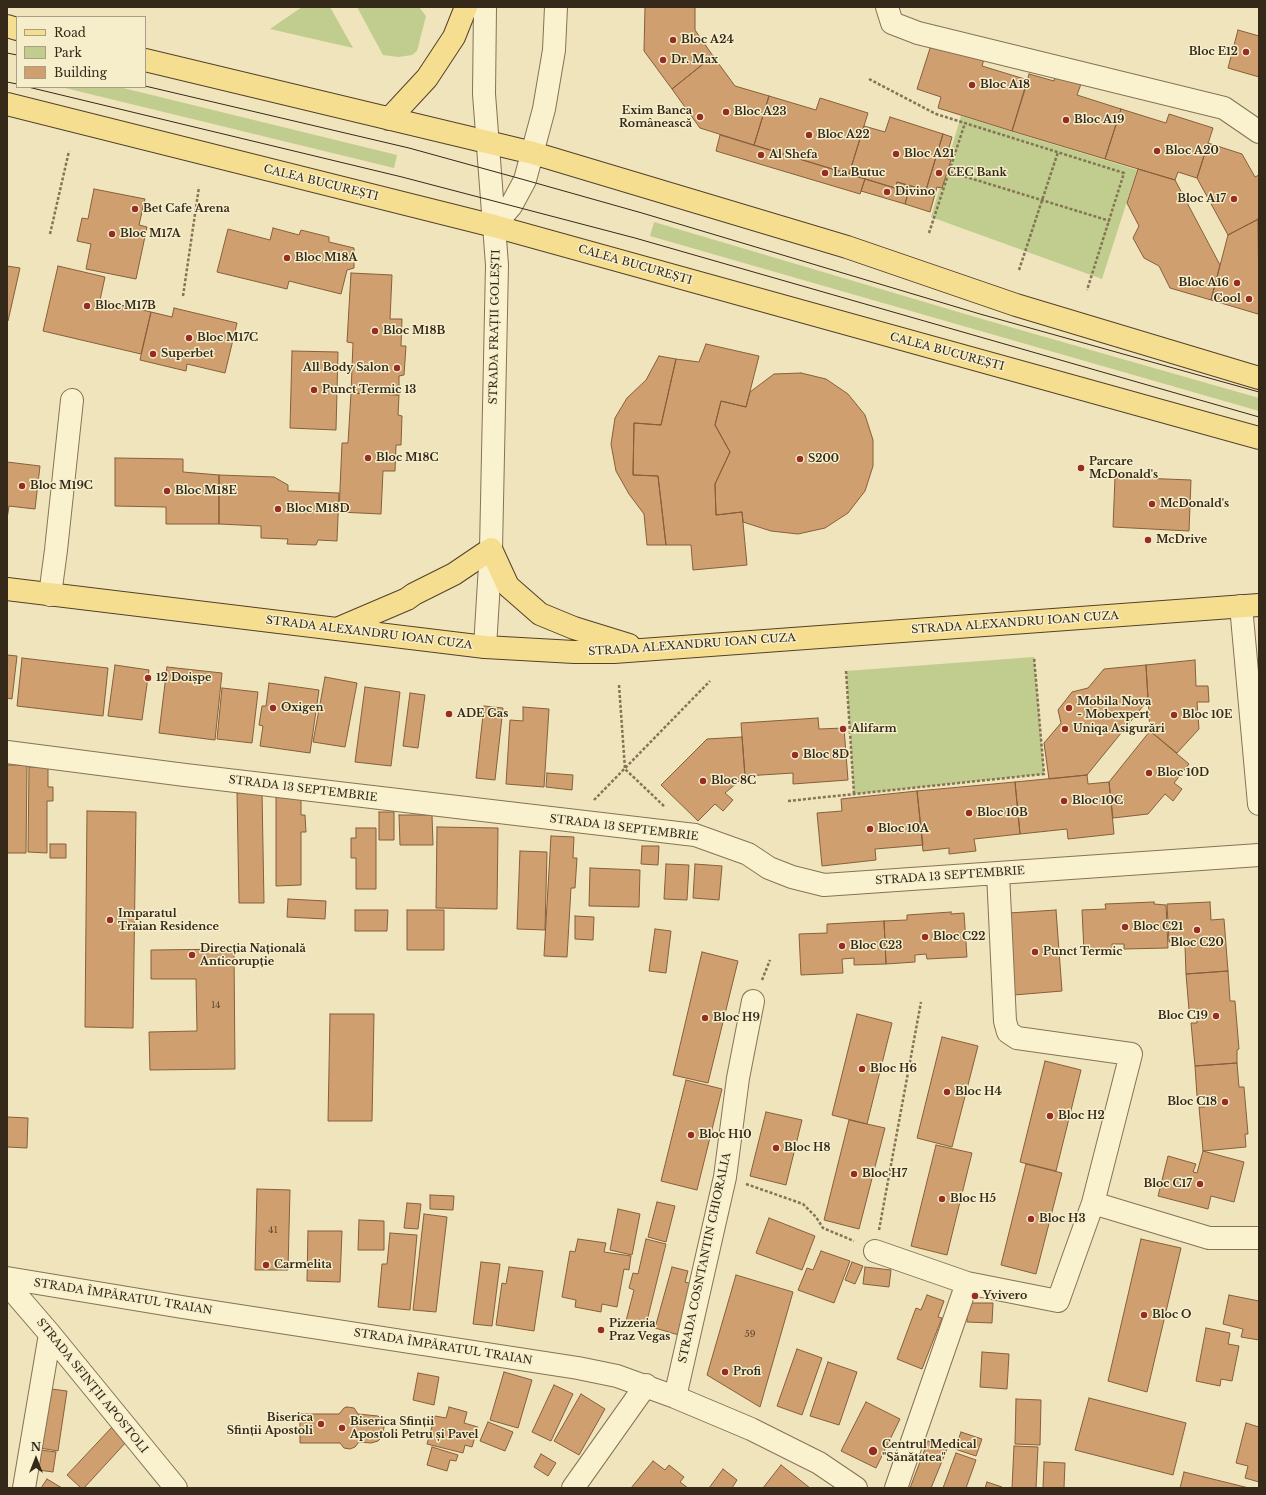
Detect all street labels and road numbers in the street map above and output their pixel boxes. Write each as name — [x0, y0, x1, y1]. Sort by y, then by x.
street label: CALEA BUCUREȘTI — [262, 162, 380, 204]
street label: CALEA BUCUREȘTI — [576, 242, 694, 288]
street label: STRADA FRAȚII GOLEȘTI — [487, 249, 503, 405]
street label: CALEA BUCUREȘTI — [888, 330, 1006, 374]
street label: STRADA ALEXANDRU IOAN CUZA — [911, 609, 1119, 637]
street label: STRADA ALEXANDRU IOAN CUZA — [265, 614, 473, 652]
street label: STRADA ALEXANDRU IOAN CUZA — [588, 631, 796, 659]
street label: STRADA 13 SEPTEMBRIE — [228, 773, 378, 805]
street label: STRADA 13 SEPTEMBRIE — [549, 812, 699, 844]
street label: STRADA 13 SEPTEMBRIE — [875, 864, 1025, 888]
street label: STRADA COSNTANTIN CHIORALIA — [676, 1151, 734, 1365]
street label: STRADA ÎMPĂRATUL TRAIAN — [33, 1276, 213, 1318]
street label: STRADA SFINȚII APOSTOLI — [34, 1316, 150, 1456]
street label: STRADA ÎMPĂRATUL TRAIAN — [353, 1326, 533, 1368]

